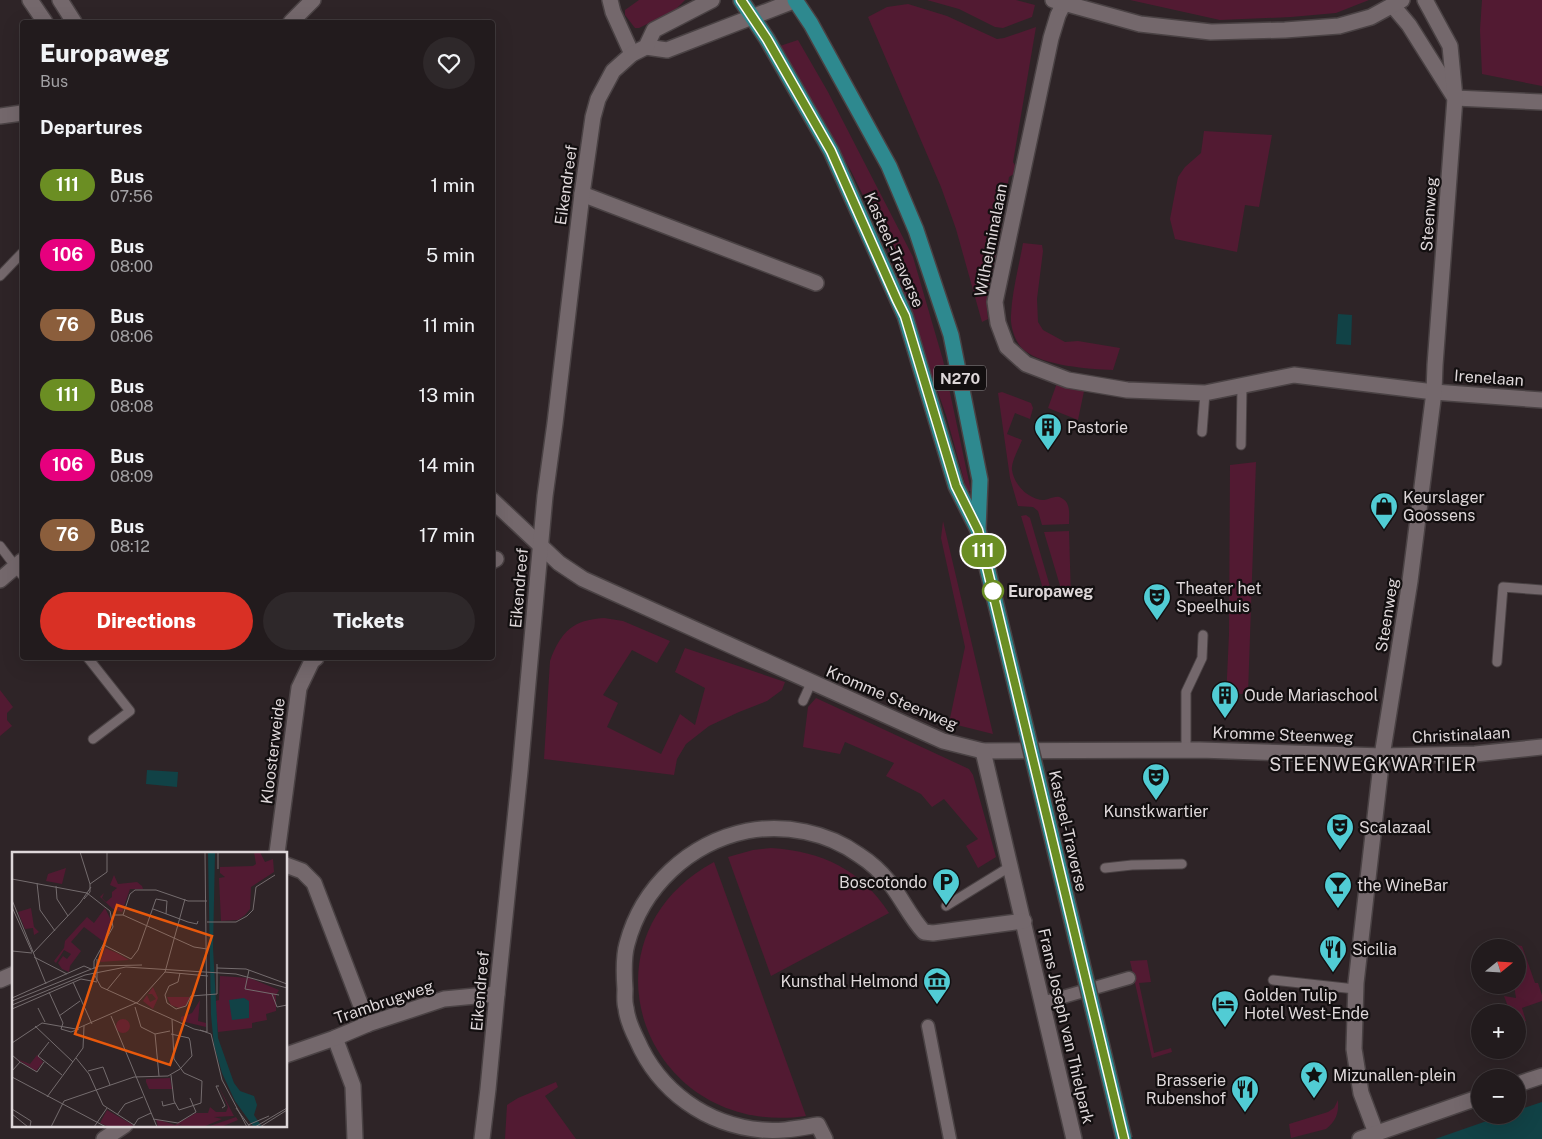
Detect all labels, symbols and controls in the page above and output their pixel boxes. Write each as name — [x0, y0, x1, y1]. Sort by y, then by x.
button: heart — [423, 37, 475, 89]
text: Europaweg — [40, 39, 169, 67]
text: Bus — [40, 72, 68, 91]
text: Departures — [40, 116, 143, 138]
street label: Eikendreef — [551, 144, 581, 226]
text: Bus — [110, 165, 144, 187]
text: 111 — [56, 174, 79, 195]
text: 1 min — [430, 174, 475, 196]
street label: Steenweg — [1417, 176, 1441, 252]
street label: Wilhelminalaan — [971, 182, 1011, 298]
text: 07:56 — [110, 187, 153, 206]
street label: Kasteel-Traverse — [860, 190, 928, 310]
text: Bus — [110, 235, 144, 257]
text: 106 — [52, 244, 83, 265]
text: 5 min — [426, 244, 475, 266]
text: 08:00 — [110, 257, 153, 276]
text: Bus — [110, 305, 144, 327]
text: 76 — [56, 314, 79, 335]
text: 11 min — [423, 314, 475, 336]
text: 08:06 — [110, 327, 153, 346]
road number: N270 — [934, 366, 986, 390]
street label: Irenelaan — [1454, 366, 1524, 390]
text: Bus — [110, 375, 144, 397]
text: 111 — [56, 384, 79, 405]
text: 13 min — [418, 384, 475, 406]
text: 08:08 — [110, 397, 154, 416]
building icon: Pastorie — [1033, 412, 1063, 451]
place label: Pastorie — [1067, 418, 1128, 437]
text: Bus — [110, 445, 144, 467]
text: 106 — [52, 454, 83, 475]
text: 14 min — [418, 454, 475, 476]
text: 08:09 — [110, 467, 153, 486]
place label: Keurslager Goossens — [1403, 488, 1485, 525]
shop icon: Keurslager Goossens — [1369, 491, 1399, 530]
text: Bus — [110, 515, 144, 537]
text: 76 — [56, 524, 79, 545]
text: 17 min — [419, 524, 475, 546]
line badge: 111 — [954, 535, 1012, 567]
text: 08:12 — [110, 537, 150, 556]
text: 111 — [971, 540, 995, 561]
street label: Eikendreef — [506, 547, 532, 629]
street label: Steenweg — [1372, 577, 1402, 653]
place label: Theater het Speelhuis — [1176, 579, 1262, 616]
marker: Europaweg — [982, 580, 1004, 602]
place label: Europaweg — [1008, 582, 1093, 601]
theatre icon: Theater het Speelhuis — [1142, 582, 1172, 621]
button: Directions — [40, 592, 253, 650]
button: Tickets — [263, 592, 475, 650]
street label: Kromme Steenweg — [823, 662, 961, 734]
building icon: Oude Mariaschool — [1210, 680, 1240, 719]
place label: Oude Mariaschool — [1244, 686, 1378, 705]
street label: Kloosterweide — [257, 697, 289, 805]
street label: Kromme Steenweg — [1212, 723, 1354, 747]
street label: Christinalaan — [1411, 723, 1511, 747]
district label: STEENWEGKWARTIER — [1269, 754, 1477, 775]
theatre icon: Kunstkwartier — [1141, 762, 1171, 801]
street label: Kasteel-Traverse — [1045, 768, 1091, 894]
place label: Kunstkwartier — [1104, 802, 1208, 821]
theatre icon: Scalazaal — [1325, 812, 1355, 851]
place label: Scalazaal — [1359, 818, 1431, 837]
inset map — [12, 852, 288, 1126]
parking icon: Boscotondo — [931, 867, 961, 906]
bar icon: the WineBar — [1323, 870, 1353, 909]
place label: Boscotondo — [839, 873, 927, 892]
place label: the WineBar — [1357, 876, 1448, 895]
street label: Frans Joseph van Thielpark — [1034, 926, 1098, 1126]
restaurant icon: Sicilia — [1318, 934, 1348, 973]
north arrow — [1471, 939, 1526, 994]
map controls — [1471, 939, 1526, 1124]
place label: Sicilia — [1352, 940, 1397, 959]
street label: Eikendreef — [467, 950, 493, 1032]
museum icon: Kunsthal Helmond — [922, 966, 952, 1005]
place label: Kunsthal Helmond — [780, 972, 918, 991]
street label: Trambrugweg — [332, 976, 436, 1028]
place label: Golden Tulip Hotel West-Ende — [1244, 986, 1369, 1023]
hotel icon: Golden Tulip Hotel West-Ende — [1210, 989, 1240, 1028]
button: + — [1471, 1004, 1526, 1059]
place icon: Mizunallen-plein — [1299, 1060, 1329, 1099]
place label: Mizunallen-plein — [1333, 1066, 1456, 1085]
button: − — [1471, 1069, 1526, 1124]
place label: Brasserie Rubenshof — [1146, 1071, 1226, 1108]
restaurant icon: Brasserie Rubenshof — [1230, 1074, 1260, 1113]

